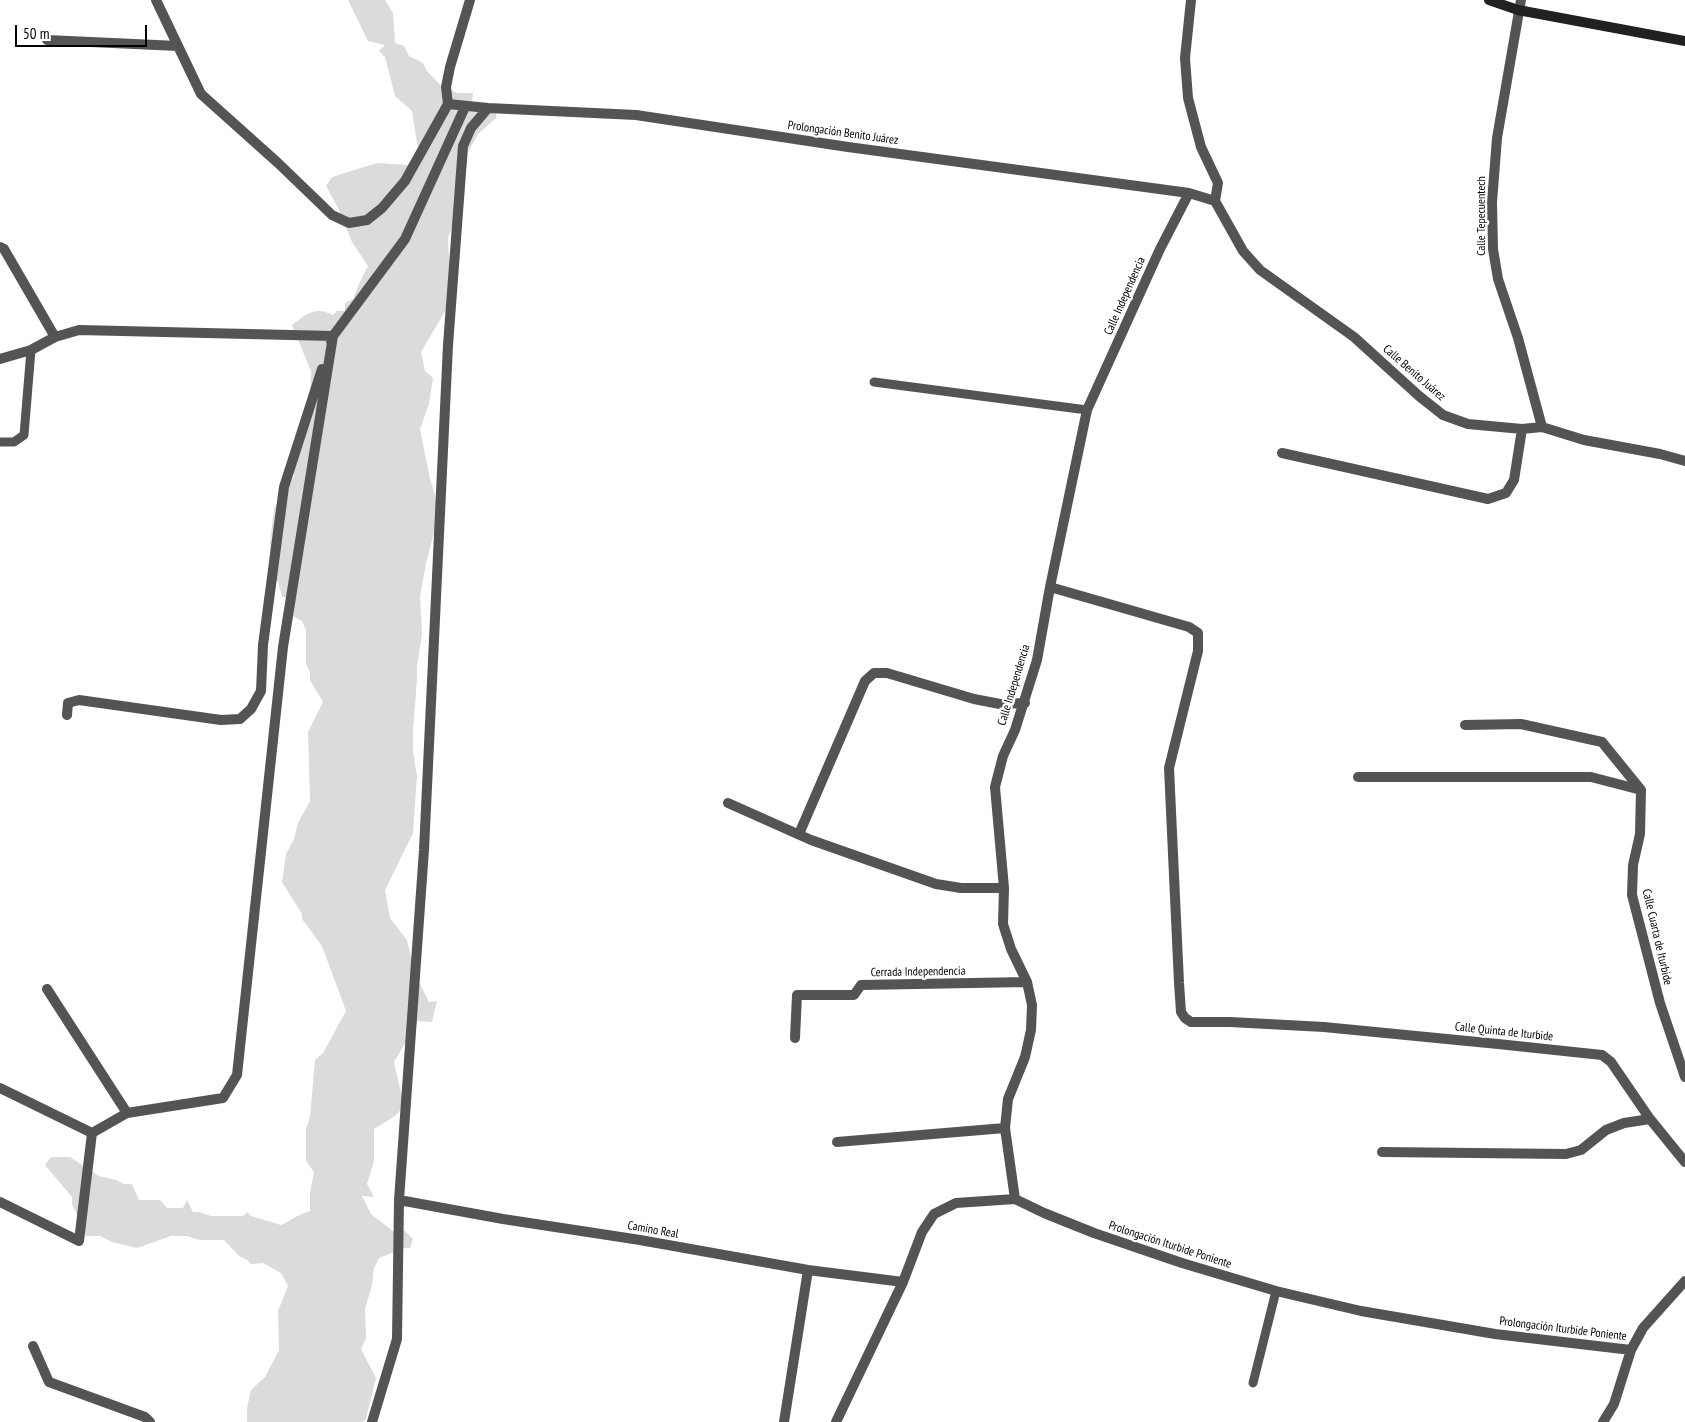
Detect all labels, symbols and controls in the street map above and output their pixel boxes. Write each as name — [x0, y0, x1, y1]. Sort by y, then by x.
scale bar — [18, 15, 150, 47]
text: 50 m — [23, 24, 49, 43]
street label: Prolongación Benito Juárez — [787, 118, 899, 148]
street label: Calle Tepecuentech — [1475, 176, 1489, 256]
street label: Calle Independencia — [1101, 255, 1149, 337]
street label: Calle Benito Juárez — [1380, 342, 1448, 404]
street label: Calle Independencia — [995, 643, 1033, 727]
street label: Calle Cuarta de Iturbide — [1639, 888, 1675, 986]
street label: Cerrada Independencia — [870, 964, 966, 980]
street label: Calle Quinta de Iturbide — [1454, 1020, 1554, 1044]
street label: Camino Real — [626, 1218, 680, 1242]
street label: Prolongación Iturbide Poniente — [1107, 1218, 1233, 1272]
street label: Prolongación Iturbide Poniente — [1498, 1314, 1628, 1344]

